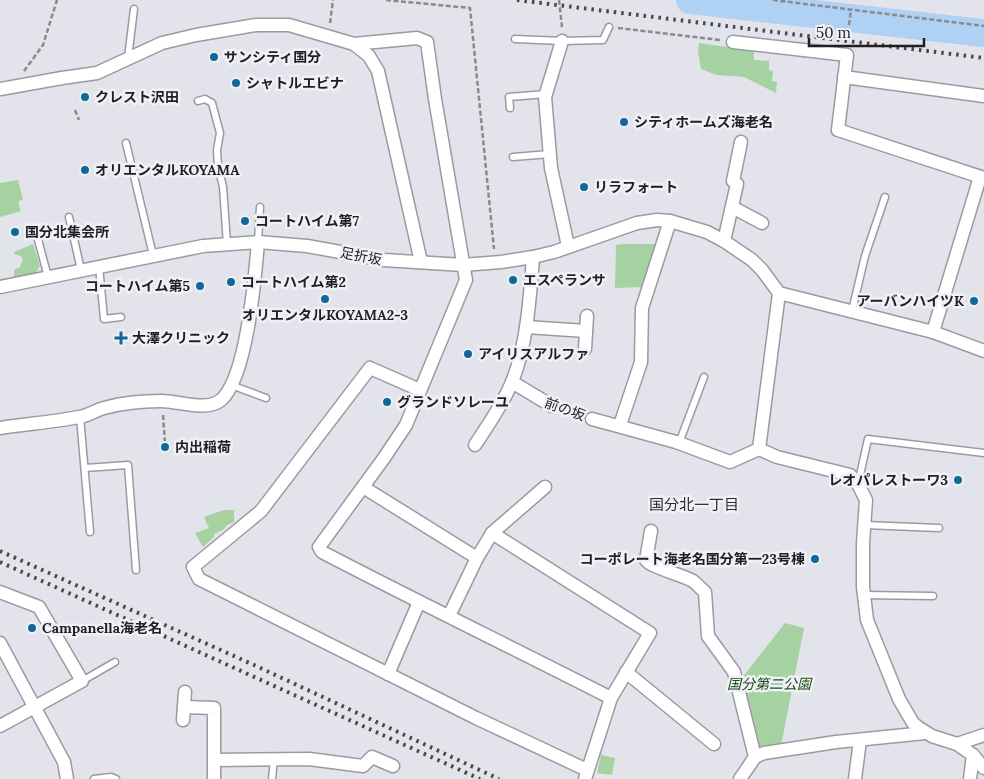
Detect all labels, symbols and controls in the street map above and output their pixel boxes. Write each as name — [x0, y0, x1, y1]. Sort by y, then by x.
scale bar — [809, 15, 924, 47]
text: 50 m — [816, 23, 851, 42]
place label: サンシティ国分 — [224, 48, 321, 66]
marker: サンシティ国分 — [208, 51, 220, 63]
place label: シャトルエビナ — [246, 74, 344, 92]
marker: シャトルエビナ — [230, 77, 242, 89]
place label: クレスト沢田 — [95, 88, 179, 106]
marker: クレスト沢田 — [79, 91, 91, 103]
place label: シティホームズ海老名 — [634, 113, 773, 131]
marker: シティホームズ海老名 — [618, 116, 630, 128]
place label: オリエンタルKOYAMA — [95, 161, 240, 179]
marker: オリエンタルKOYAMA — [79, 164, 91, 176]
place label: リラフォート — [594, 178, 678, 196]
marker: リラフォート — [578, 181, 590, 193]
place label: コートハイム第7 — [255, 212, 359, 230]
marker: コートハイム第7 — [239, 215, 251, 227]
place label: 国分北集会所 — [25, 223, 109, 241]
marker: 国分北集会所 — [9, 226, 21, 238]
street label: 足折坂 — [339, 243, 383, 269]
place label: エスペランサ — [523, 271, 606, 289]
place label: コートハイム第2 — [241, 273, 346, 291]
marker: エスペランサ — [507, 274, 519, 286]
marker: コートハイム第2 — [225, 276, 237, 288]
place label: コートハイム第5 — [85, 277, 190, 295]
marker: コートハイム第5 — [194, 280, 206, 292]
place label: アーバンハイツK — [857, 292, 964, 310]
marker: オリエンタルKOYAMA2-3 — [319, 293, 331, 305]
marker: アーバンハイツK — [968, 295, 980, 307]
place label: オリエンタルKOYAMA2-3 — [242, 306, 408, 324]
place label: 大澤クリニック — [132, 329, 230, 347]
marker: 大澤クリニック — [114, 331, 128, 345]
place label: アイリスアルファ — [478, 345, 589, 363]
marker: アイリスアルファ — [462, 348, 474, 360]
place label: グランドソレーユ — [397, 393, 509, 411]
street label: 前の坂 — [542, 393, 588, 425]
marker: グランドソレーユ — [381, 396, 393, 408]
place label: 内出稲荷 — [175, 438, 231, 456]
marker: 内出稲荷 — [159, 441, 171, 453]
place label: レオパレストーワ3 — [828, 471, 948, 489]
marker: レオパレストーワ3 — [952, 474, 964, 486]
district label: 国分北一丁目 — [649, 495, 739, 514]
place label: コーポレート海老名国分第一23号棟 — [580, 550, 805, 568]
marker: コーポレート海老名国分第一23号棟 — [809, 553, 821, 565]
place label: Campanella海老名 — [42, 619, 162, 637]
marker: Campanella海老名 — [26, 622, 38, 634]
park label: 国分第二公園 — [727, 675, 813, 693]

